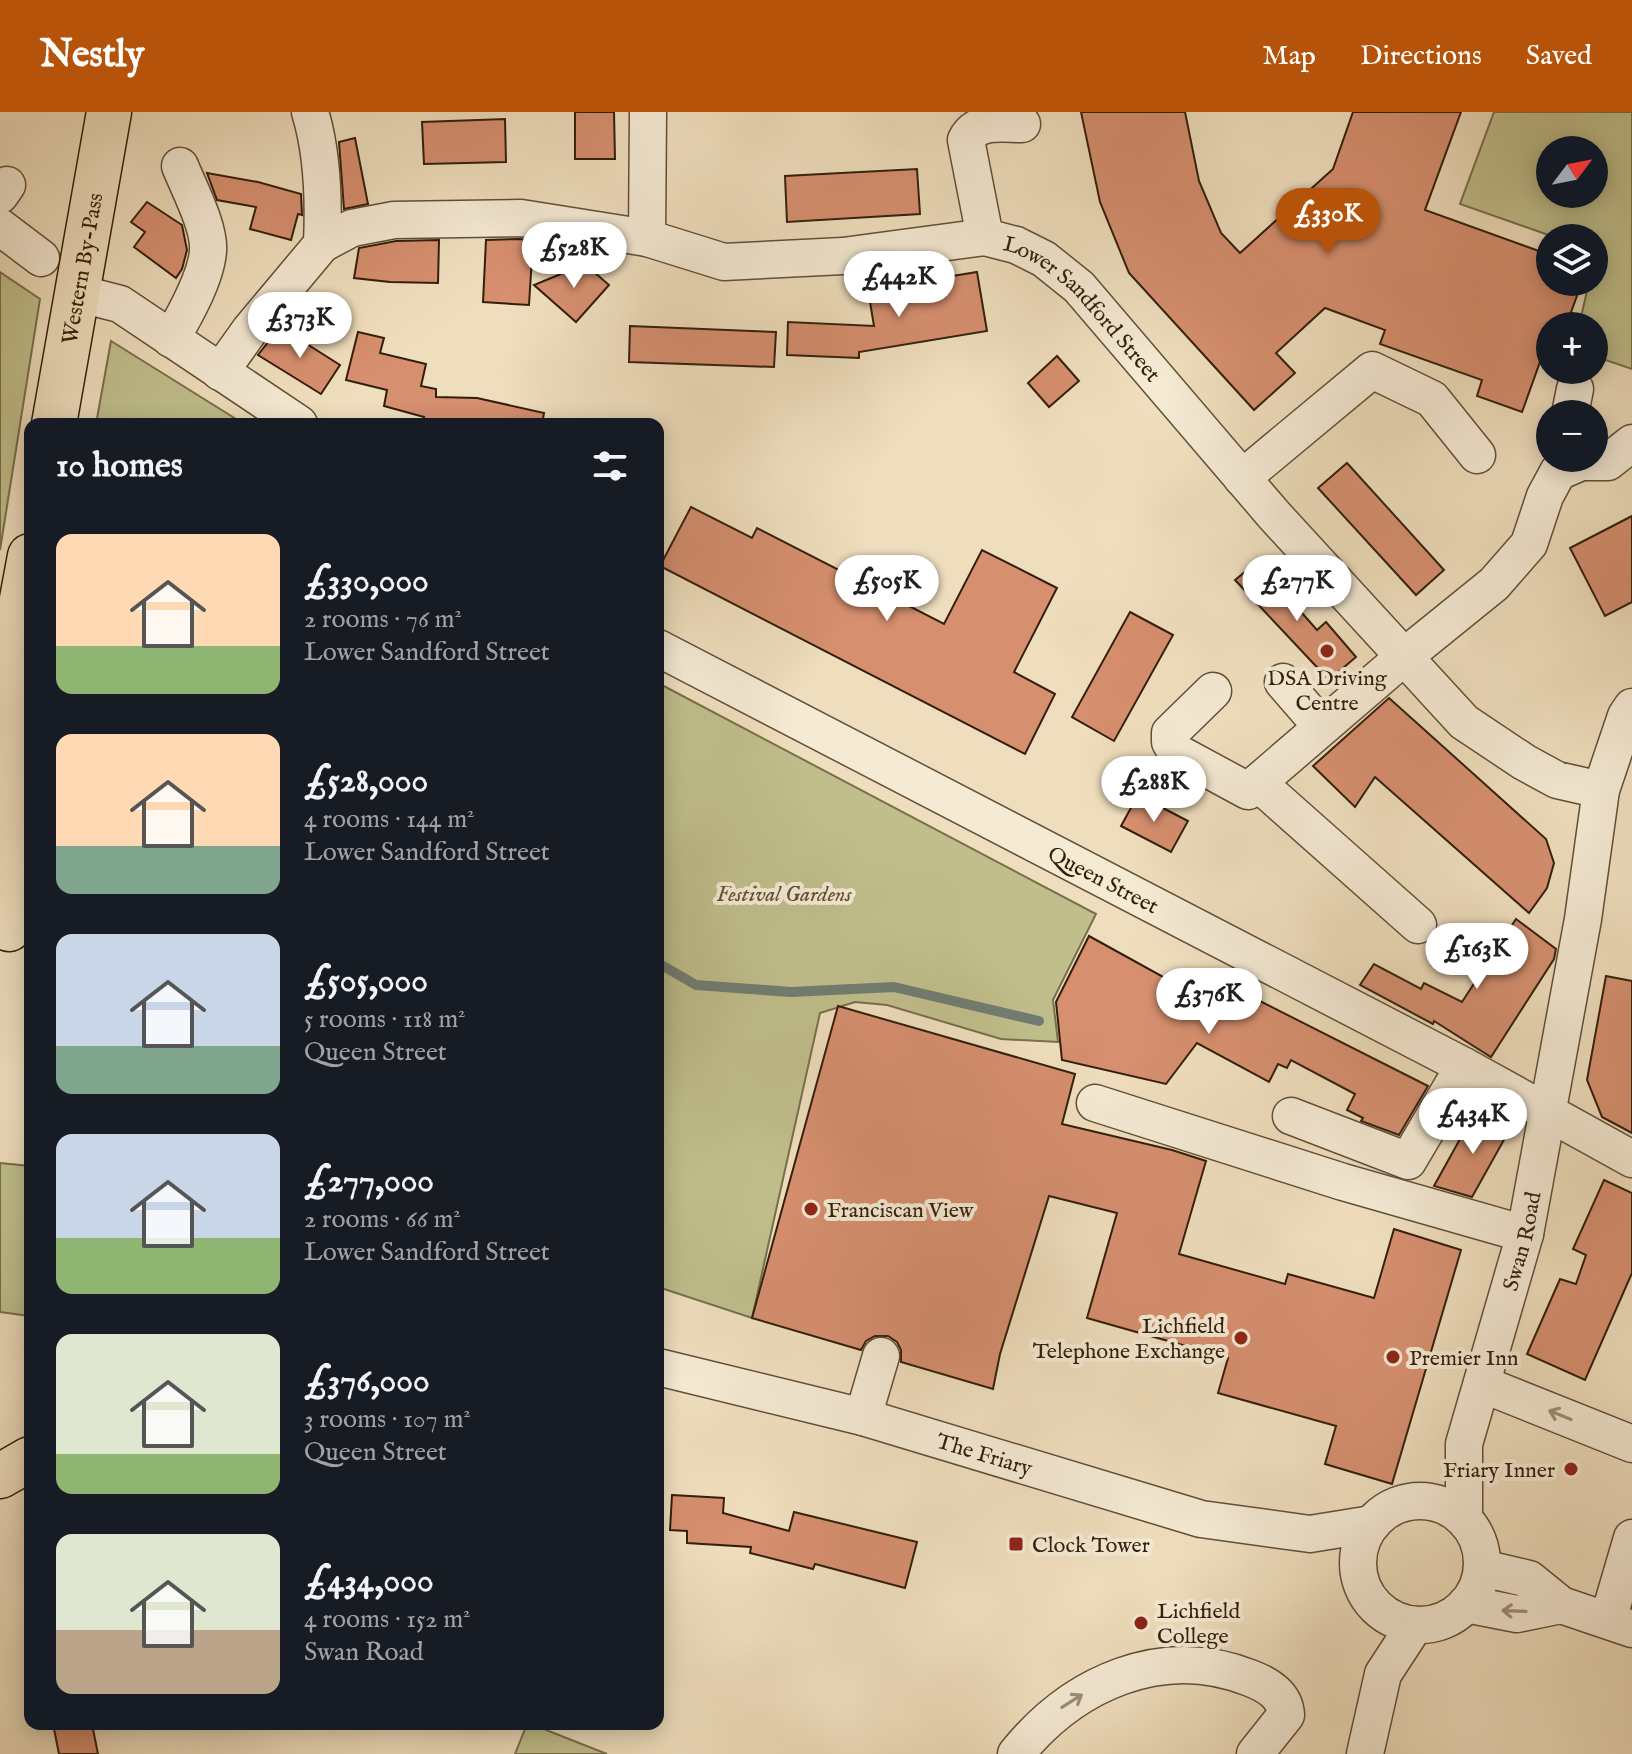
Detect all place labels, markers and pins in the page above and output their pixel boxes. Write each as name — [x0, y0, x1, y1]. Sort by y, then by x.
pin: £330K — [1272, 188, 1384, 256]
pin: £528K — [518, 222, 630, 290]
pin: £442K — [843, 251, 955, 319]
pin: £373K — [244, 292, 356, 360]
pin: £505K — [831, 555, 943, 623]
pin: £277K — [1241, 555, 1353, 623]
marker: DSA Driving Centre — [1318, 642, 1336, 660]
place label: DSA Driving Centre — [1267, 665, 1388, 718]
pin: £288K — [1098, 756, 1210, 824]
pin: £163K — [1421, 923, 1533, 991]
pin: £376K — [1153, 968, 1265, 1036]
pin: £434K — [1417, 1088, 1529, 1156]
place label: Franciscan View — [827, 1197, 974, 1225]
marker: Franciscan View — [802, 1200, 820, 1218]
place label: Lichfield Telephone Exchange — [1033, 1313, 1225, 1366]
marker: Lichfield Telephone Exchange — [1232, 1329, 1250, 1347]
place label: Premier Inn — [1409, 1345, 1519, 1373]
marker: Premier Inn — [1384, 1348, 1402, 1366]
place label: Friary Inner — [1443, 1457, 1555, 1485]
marker: Friary Inner — [1562, 1460, 1580, 1478]
place label: Clock Tower — [1032, 1532, 1150, 1560]
marker: Clock Tower — [1007, 1535, 1025, 1553]
place label: Lichfield College — [1157, 1598, 1240, 1651]
marker: Lichfield College — [1132, 1614, 1150, 1632]

